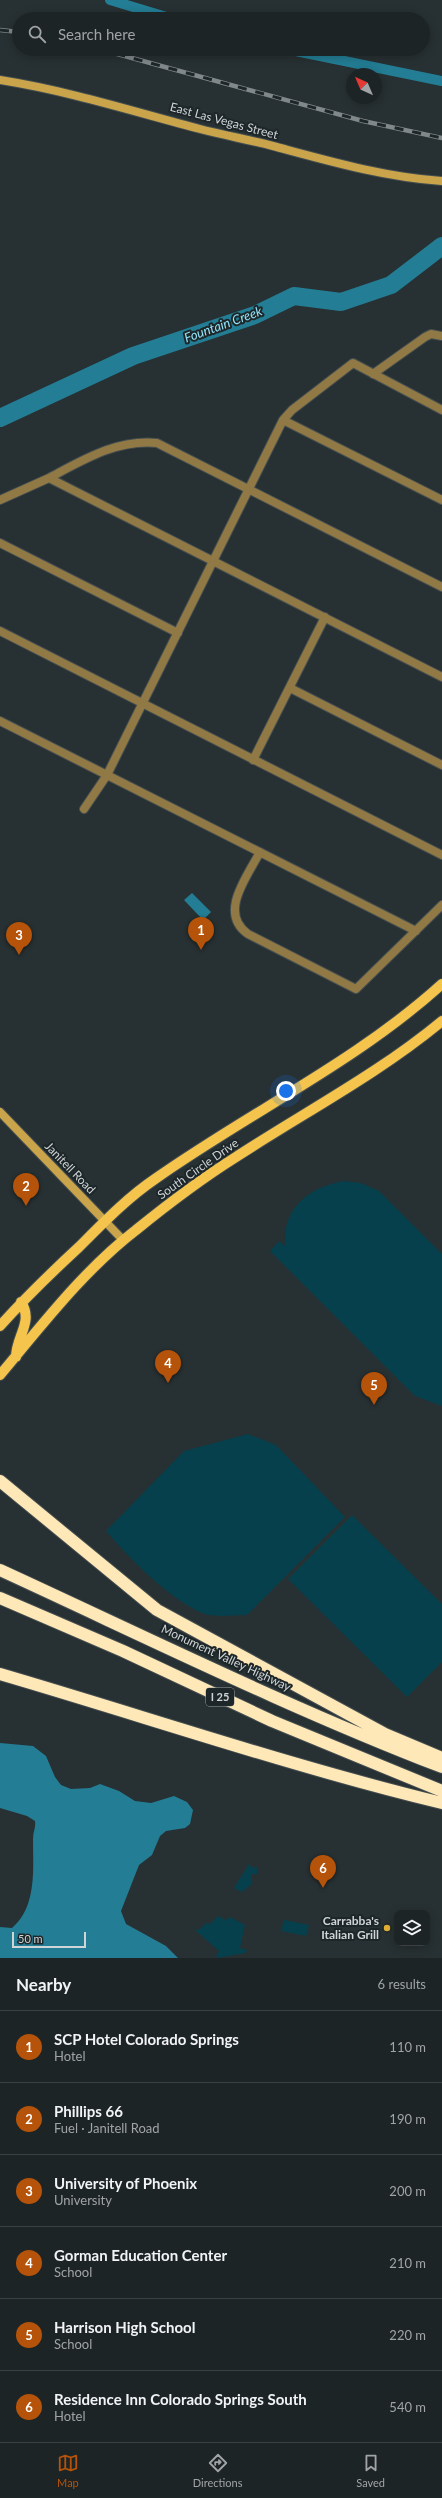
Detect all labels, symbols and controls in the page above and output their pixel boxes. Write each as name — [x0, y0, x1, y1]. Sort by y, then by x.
search box — [12, 12, 430, 56]
icon: search — [26, 23, 48, 45]
text: Search here — [58, 25, 135, 43]
north arrow — [346, 68, 382, 104]
street label: East Las Vegas Street — [169, 99, 280, 142]
water label: Fountain Creek — [182, 302, 265, 345]
pin: 1 — [188, 917, 214, 950]
pin: 3 — [6, 922, 32, 955]
your location — [276, 1081, 296, 1101]
street label: South Circle Drive — [154, 1135, 241, 1202]
street label: Janitell Road — [42, 1139, 99, 1197]
pin: 2 — [13, 1173, 39, 1206]
pin: 4 — [155, 1350, 181, 1383]
pin: 5 — [361, 1372, 387, 1405]
street label: Monument Valley Highway — [159, 1621, 294, 1695]
road number: I 25 — [206, 1688, 234, 1706]
pin: 6 — [310, 1855, 336, 1888]
map controls — [394, 1910, 430, 1946]
button: layers — [394, 1910, 430, 1946]
place label: Carrabba's Italian Grill — [321, 1913, 379, 1942]
marker: Carrabba's Italian Grill — [382, 1923, 392, 1933]
scale bar — [12, 1930, 86, 1949]
text: 50 m — [18, 1932, 43, 1945]
text: Nearby — [16, 1974, 71, 1995]
text: 6 results — [378, 1976, 426, 1992]
text: SCP Hotel Colorado Springs — [54, 2030, 239, 2048]
text: 1 — [25, 2039, 33, 2055]
text: 110 m — [389, 2039, 426, 2055]
text: Hotel — [54, 2048, 86, 2064]
text: Phillips 66 — [54, 2102, 123, 2120]
text: 2 — [25, 2111, 33, 2127]
text: 190 m — [389, 2111, 426, 2127]
text: Fuel · Janitell Road — [54, 2120, 160, 2136]
text: University of Phoenix — [54, 2174, 197, 2192]
text: 3 — [25, 2183, 33, 2199]
text: 200 m — [389, 2183, 426, 2199]
text: University — [54, 2192, 112, 2208]
text: Gorman Education Center — [54, 2246, 227, 2264]
text: 4 — [25, 2255, 33, 2271]
text: 210 m — [389, 2255, 426, 2271]
text: School — [54, 2264, 92, 2280]
text: Harrison High School — [54, 2318, 195, 2336]
text: 5 — [25, 2327, 33, 2343]
text: 220 m — [389, 2327, 426, 2343]
text: School — [54, 2336, 92, 2352]
text: Residence Inn Colorado Springs South — [54, 2390, 307, 2408]
text: 6 — [25, 2399, 33, 2415]
text: 540 m — [389, 2399, 426, 2415]
text: Hotel — [54, 2408, 86, 2424]
tab: Map — [57, 2452, 79, 2489]
tab: Directions — [193, 2452, 242, 2489]
tab: Saved — [356, 2452, 385, 2489]

